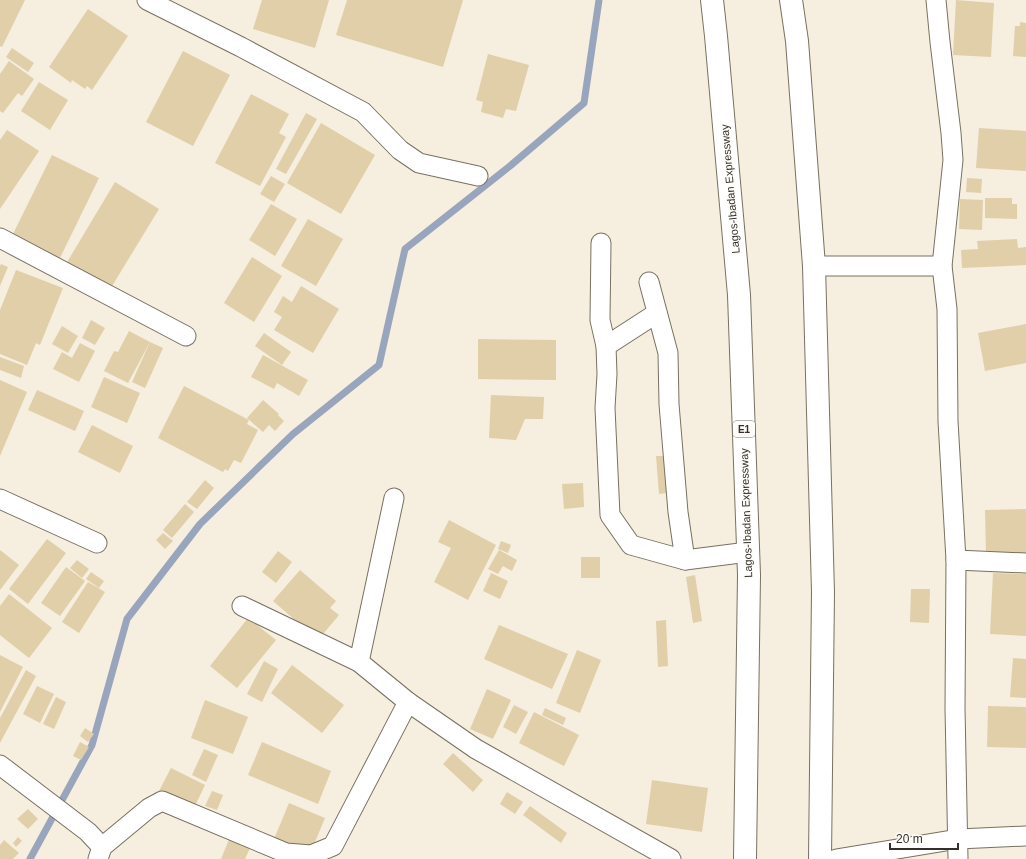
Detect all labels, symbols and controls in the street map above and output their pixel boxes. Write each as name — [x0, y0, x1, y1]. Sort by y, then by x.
street label: Lagos-Ibadan Expressway — [718, 123, 742, 254]
road number: E1 — [733, 421, 755, 437]
street label: Lagos-Ibadan Expressway — [738, 448, 754, 578]
scale bar — [890, 825, 958, 851]
text: 20 m — [896, 832, 923, 846]

